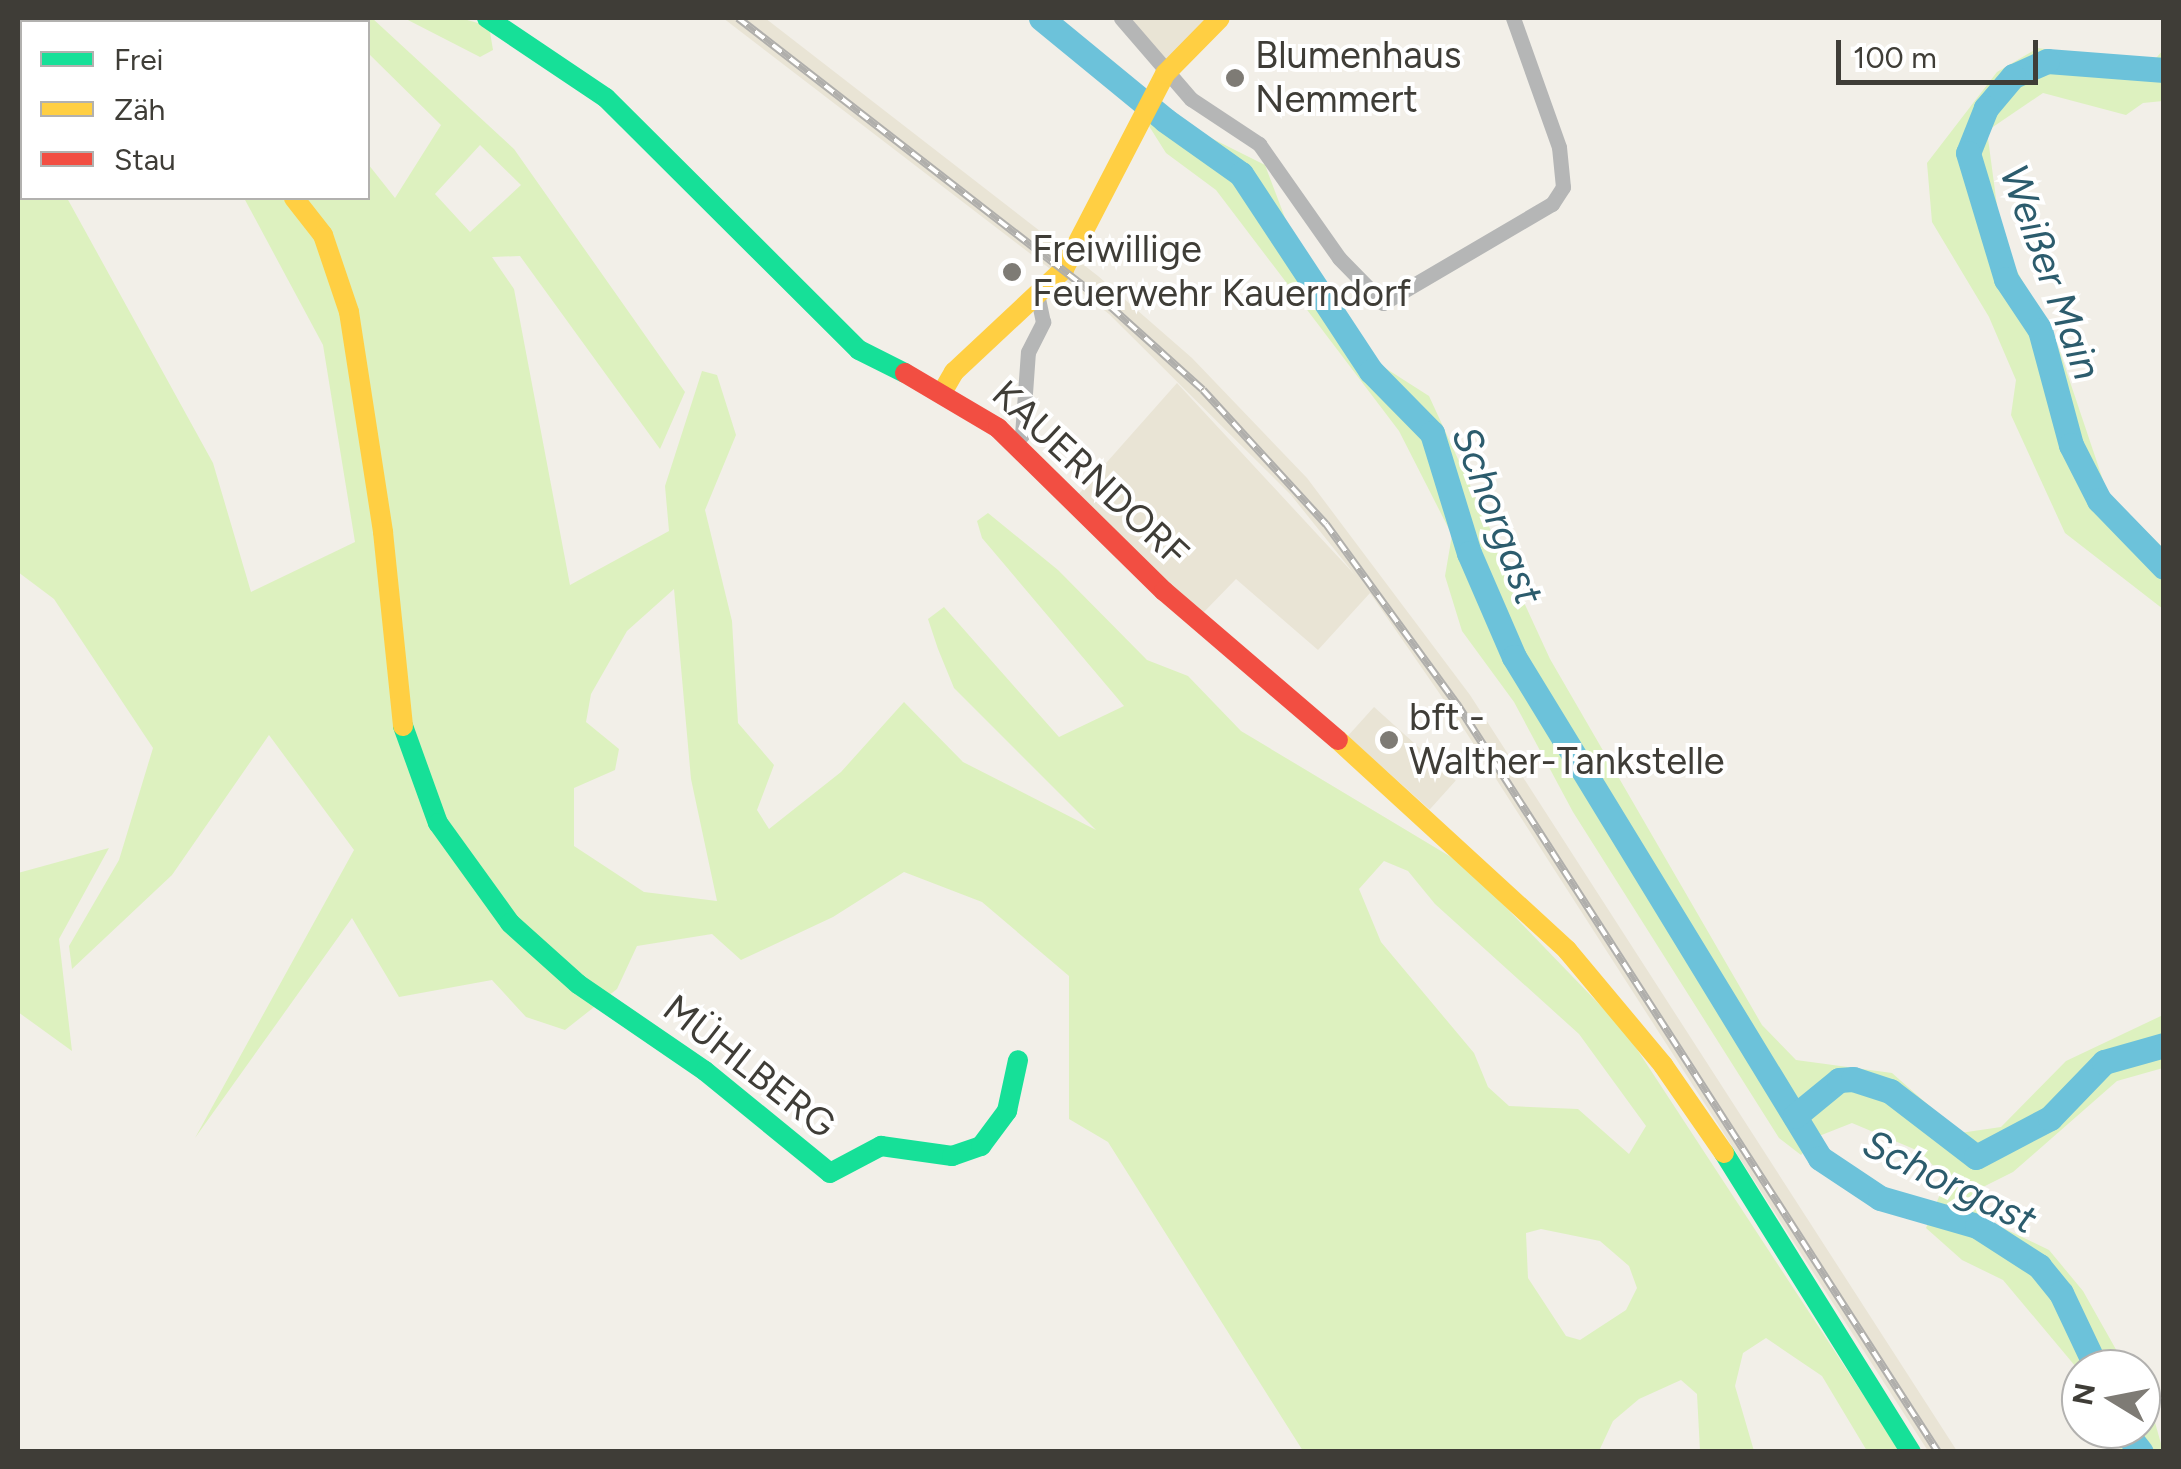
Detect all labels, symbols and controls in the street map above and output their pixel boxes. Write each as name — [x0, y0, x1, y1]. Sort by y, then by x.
legend — [20, 20, 370, 200]
scale bar — [1841, 20, 2044, 82]
place label: Blumenhaus Nemmert — [1255, 33, 1462, 122]
text: 100 m — [1853, 39, 1937, 76]
text: Frei — [114, 41, 163, 78]
marker: Blumenhaus Nemmert — [1224, 67, 1246, 89]
text: Zäh — [114, 91, 165, 128]
text: Stau — [114, 141, 176, 178]
water label: Weißer Main — [1990, 158, 2112, 386]
place label: Freiwillige Feuerwehr Kauerndorf — [1032, 227, 1411, 316]
marker: Freiwillige Feuerwehr Kauerndorf — [1001, 261, 1023, 283]
street label: KAUERNDORF — [982, 372, 1198, 576]
water label: Schorgast — [1442, 419, 1554, 611]
place label: bft - Walther-Tankstelle — [1409, 695, 1725, 784]
marker: bft - Walther-Tankstelle — [1378, 729, 1400, 751]
street label: MÜHLBERG — [654, 986, 844, 1148]
water label: Schorgast — [1856, 1119, 2044, 1243]
north arrow — [2061, 1349, 2161, 1449]
text: N — [2065, 1381, 2102, 1408]

